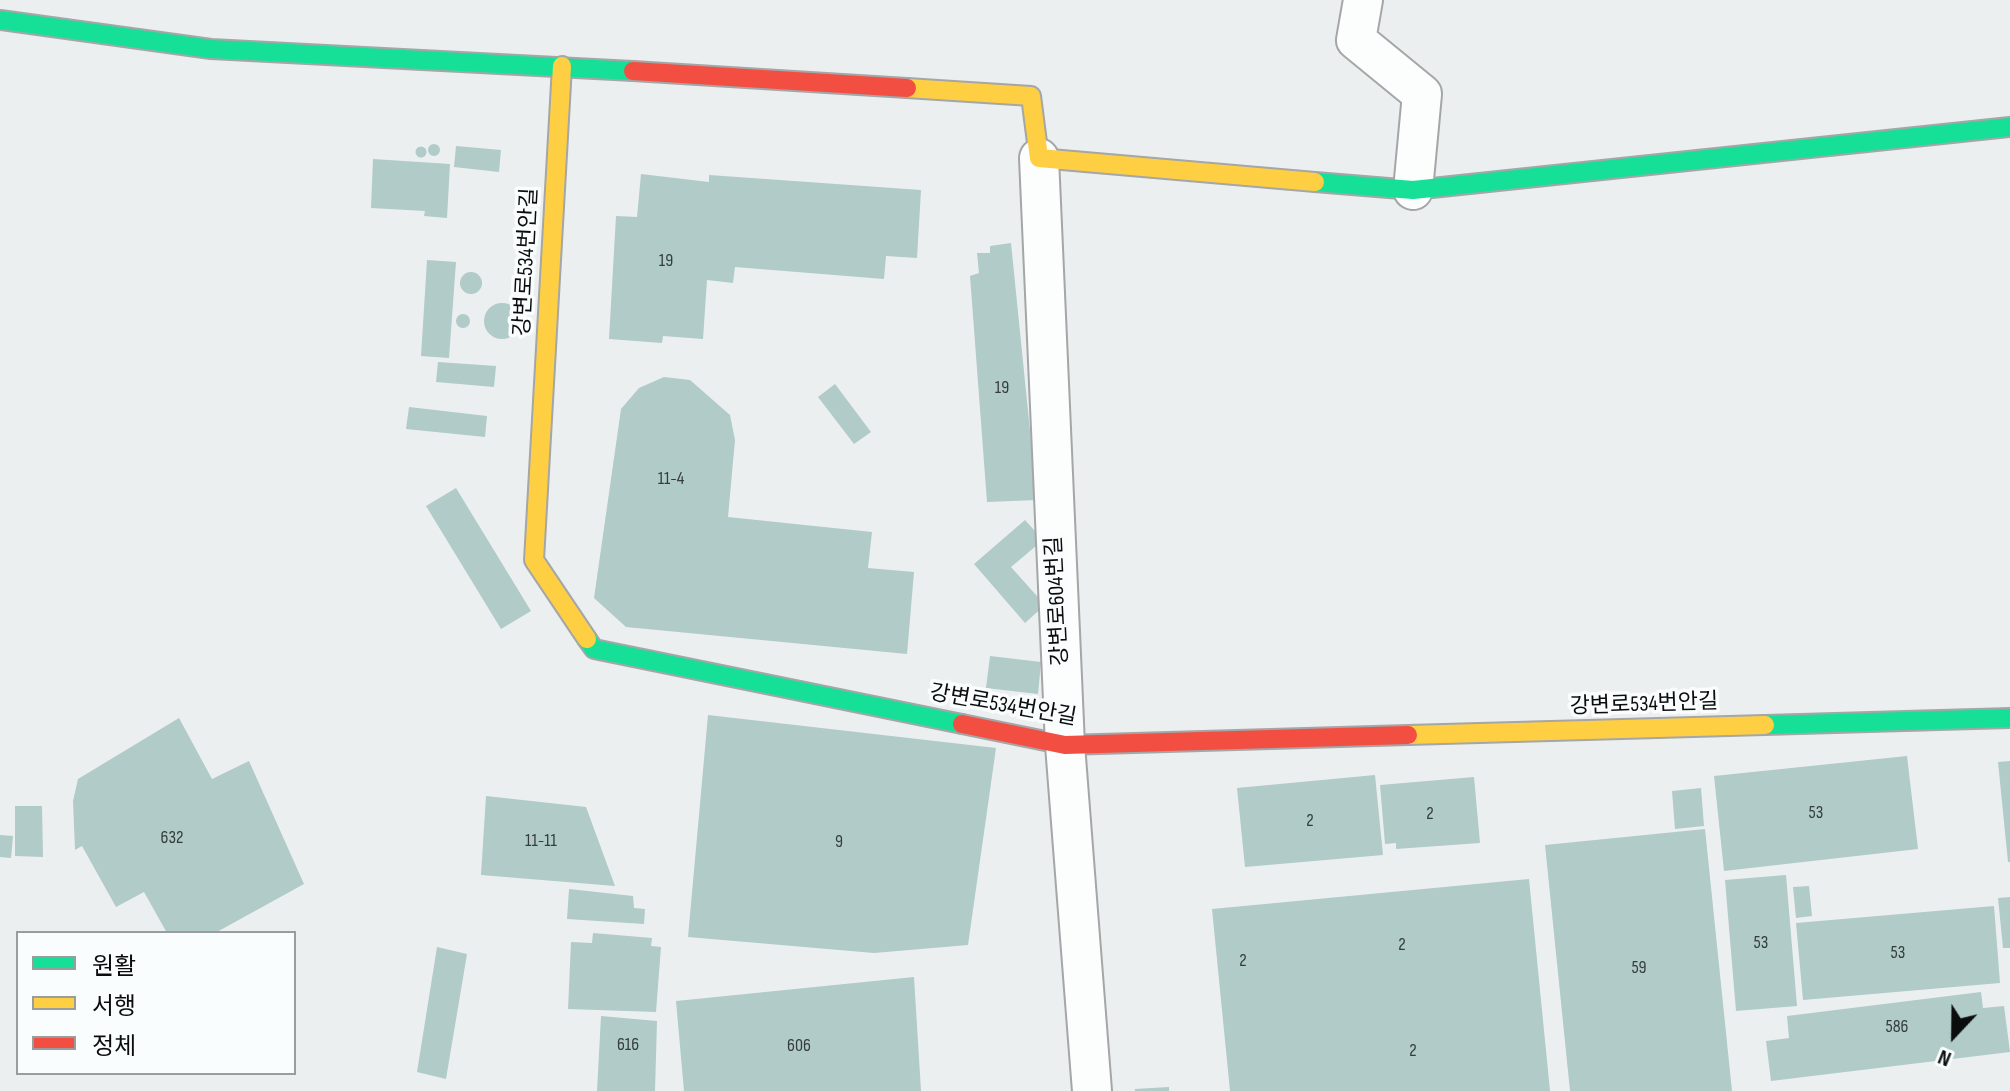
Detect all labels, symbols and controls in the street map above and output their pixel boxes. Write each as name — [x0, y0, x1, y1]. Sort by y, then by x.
street label: 강변로534번안길 — [510, 187, 544, 337]
house number: 19 — [659, 250, 673, 272]
house number: 19 — [995, 377, 1009, 399]
house number: 11-4 — [658, 468, 684, 490]
street label: 강변로604번길 — [1041, 535, 1075, 667]
street label: 강변로534번안길 — [927, 680, 1079, 732]
street label: 강변로534번안길 — [1569, 689, 1719, 721]
house number: 53 — [1809, 802, 1823, 824]
house number: 2 — [1426, 803, 1434, 825]
house number: 2 — [1306, 810, 1314, 832]
house number: 632 — [161, 827, 183, 849]
house number: 11-11 — [525, 830, 557, 852]
house number: 9 — [835, 831, 843, 853]
legend — [16, 931, 296, 1075]
house number: 53 — [1754, 932, 1768, 954]
house number: 2 — [1398, 934, 1406, 956]
house number: 53 — [1891, 942, 1905, 964]
house number: 2 — [1239, 950, 1247, 972]
text: 원활 — [92, 952, 136, 981]
house number: 59 — [1631, 957, 1647, 979]
text: 서행 — [92, 992, 136, 1021]
north arrow — [1914, 995, 1994, 1075]
house number: 586 — [1885, 1016, 1909, 1038]
text: 정체 — [92, 1032, 136, 1061]
house number: 616 — [617, 1034, 639, 1056]
house number: 606 — [787, 1035, 811, 1057]
house number: 2 — [1409, 1040, 1417, 1062]
text: N — [1934, 1043, 1955, 1072]

